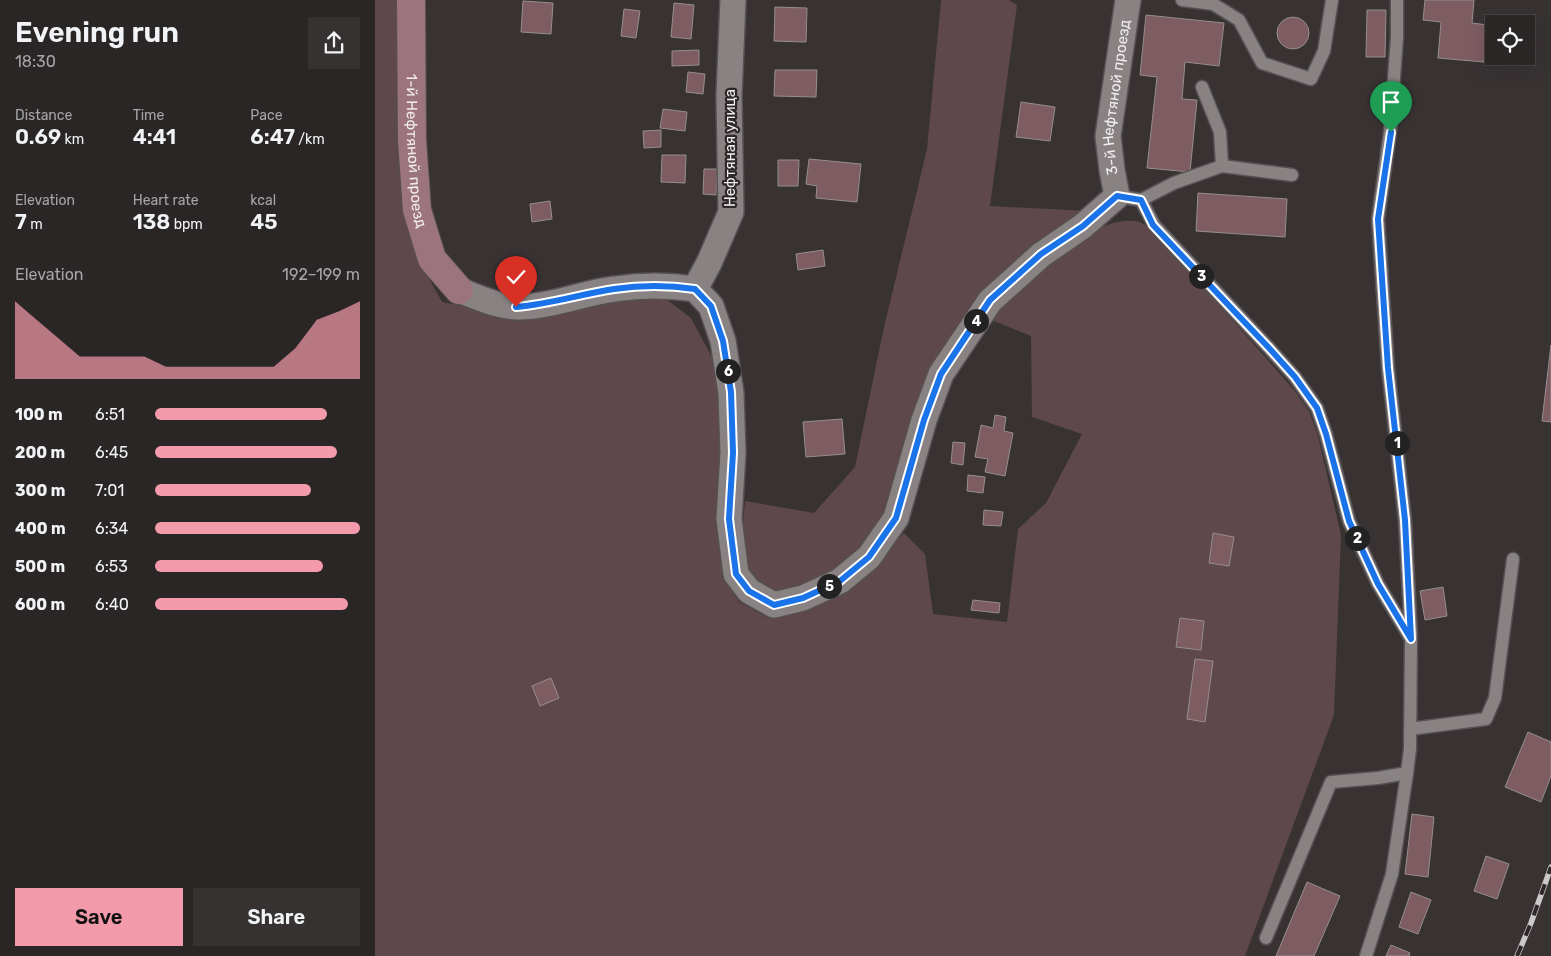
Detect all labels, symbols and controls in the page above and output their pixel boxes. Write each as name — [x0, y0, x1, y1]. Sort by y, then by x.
map controls — [1485, 15, 1535, 65]
button: locate — [1485, 15, 1535, 65]
text: Evening run — [15, 16, 179, 49]
button: share — [308, 17, 360, 69]
street label: 3-й Нефтяной проезд — [1099, 18, 1134, 177]
text: 18:30 — [15, 52, 56, 71]
street label: 1-й Нефтяной проезд — [403, 74, 431, 230]
pin — [1370, 81, 1412, 132]
icon: arrive — [1377, 88, 1405, 116]
street label: Нефтяная улица — [721, 89, 739, 207]
text: Distance — [15, 107, 72, 124]
text: Time — [133, 107, 164, 124]
text: Pace — [250, 107, 282, 124]
text: 0.69 — [15, 124, 61, 149]
text: 4:41 — [133, 124, 176, 149]
text: 6:47 — [250, 124, 295, 149]
text: km — [61, 131, 84, 148]
text: /km — [295, 131, 325, 148]
text: Elevation — [15, 192, 75, 209]
text: Heart rate — [133, 192, 199, 209]
text: kcal — [250, 192, 276, 209]
text: 7 — [15, 209, 27, 234]
text: 138 — [133, 209, 170, 234]
text: 45 — [250, 209, 278, 234]
text: m — [27, 216, 43, 233]
text: bpm — [170, 216, 203, 233]
pin — [495, 256, 537, 307]
icon: check — [502, 263, 530, 291]
pin: 3 — [1189, 264, 1213, 288]
text: Elevation — [15, 265, 84, 284]
text: 192–199 m — [282, 265, 360, 284]
text: 3 — [1197, 268, 1206, 285]
pin: 4 — [963, 308, 989, 334]
text: 4 — [972, 313, 981, 330]
pin: 6 — [715, 358, 741, 384]
text: 6 — [724, 363, 733, 380]
text: 100 m — [15, 405, 63, 424]
text: 6:51 — [95, 405, 125, 424]
pin: 1 — [1385, 430, 1409, 456]
text: 1 — [1394, 435, 1401, 452]
text: 200 m — [15, 443, 65, 462]
text: 6:45 — [95, 443, 128, 462]
text: 300 m — [15, 481, 65, 500]
text: 7:01 — [95, 481, 124, 500]
text: 400 m — [15, 519, 66, 538]
text: 6:34 — [95, 519, 128, 538]
pin: 2 — [1345, 526, 1369, 550]
text: 2 — [1353, 530, 1362, 547]
text: 500 m — [15, 557, 65, 576]
text: 6:53 — [95, 557, 128, 576]
pin: 5 — [817, 574, 841, 598]
text: 5 — [825, 578, 834, 595]
text: 600 m — [15, 595, 65, 614]
text: 6:40 — [95, 595, 129, 614]
button: Save — [15, 888, 183, 946]
button: Share — [193, 888, 360, 946]

